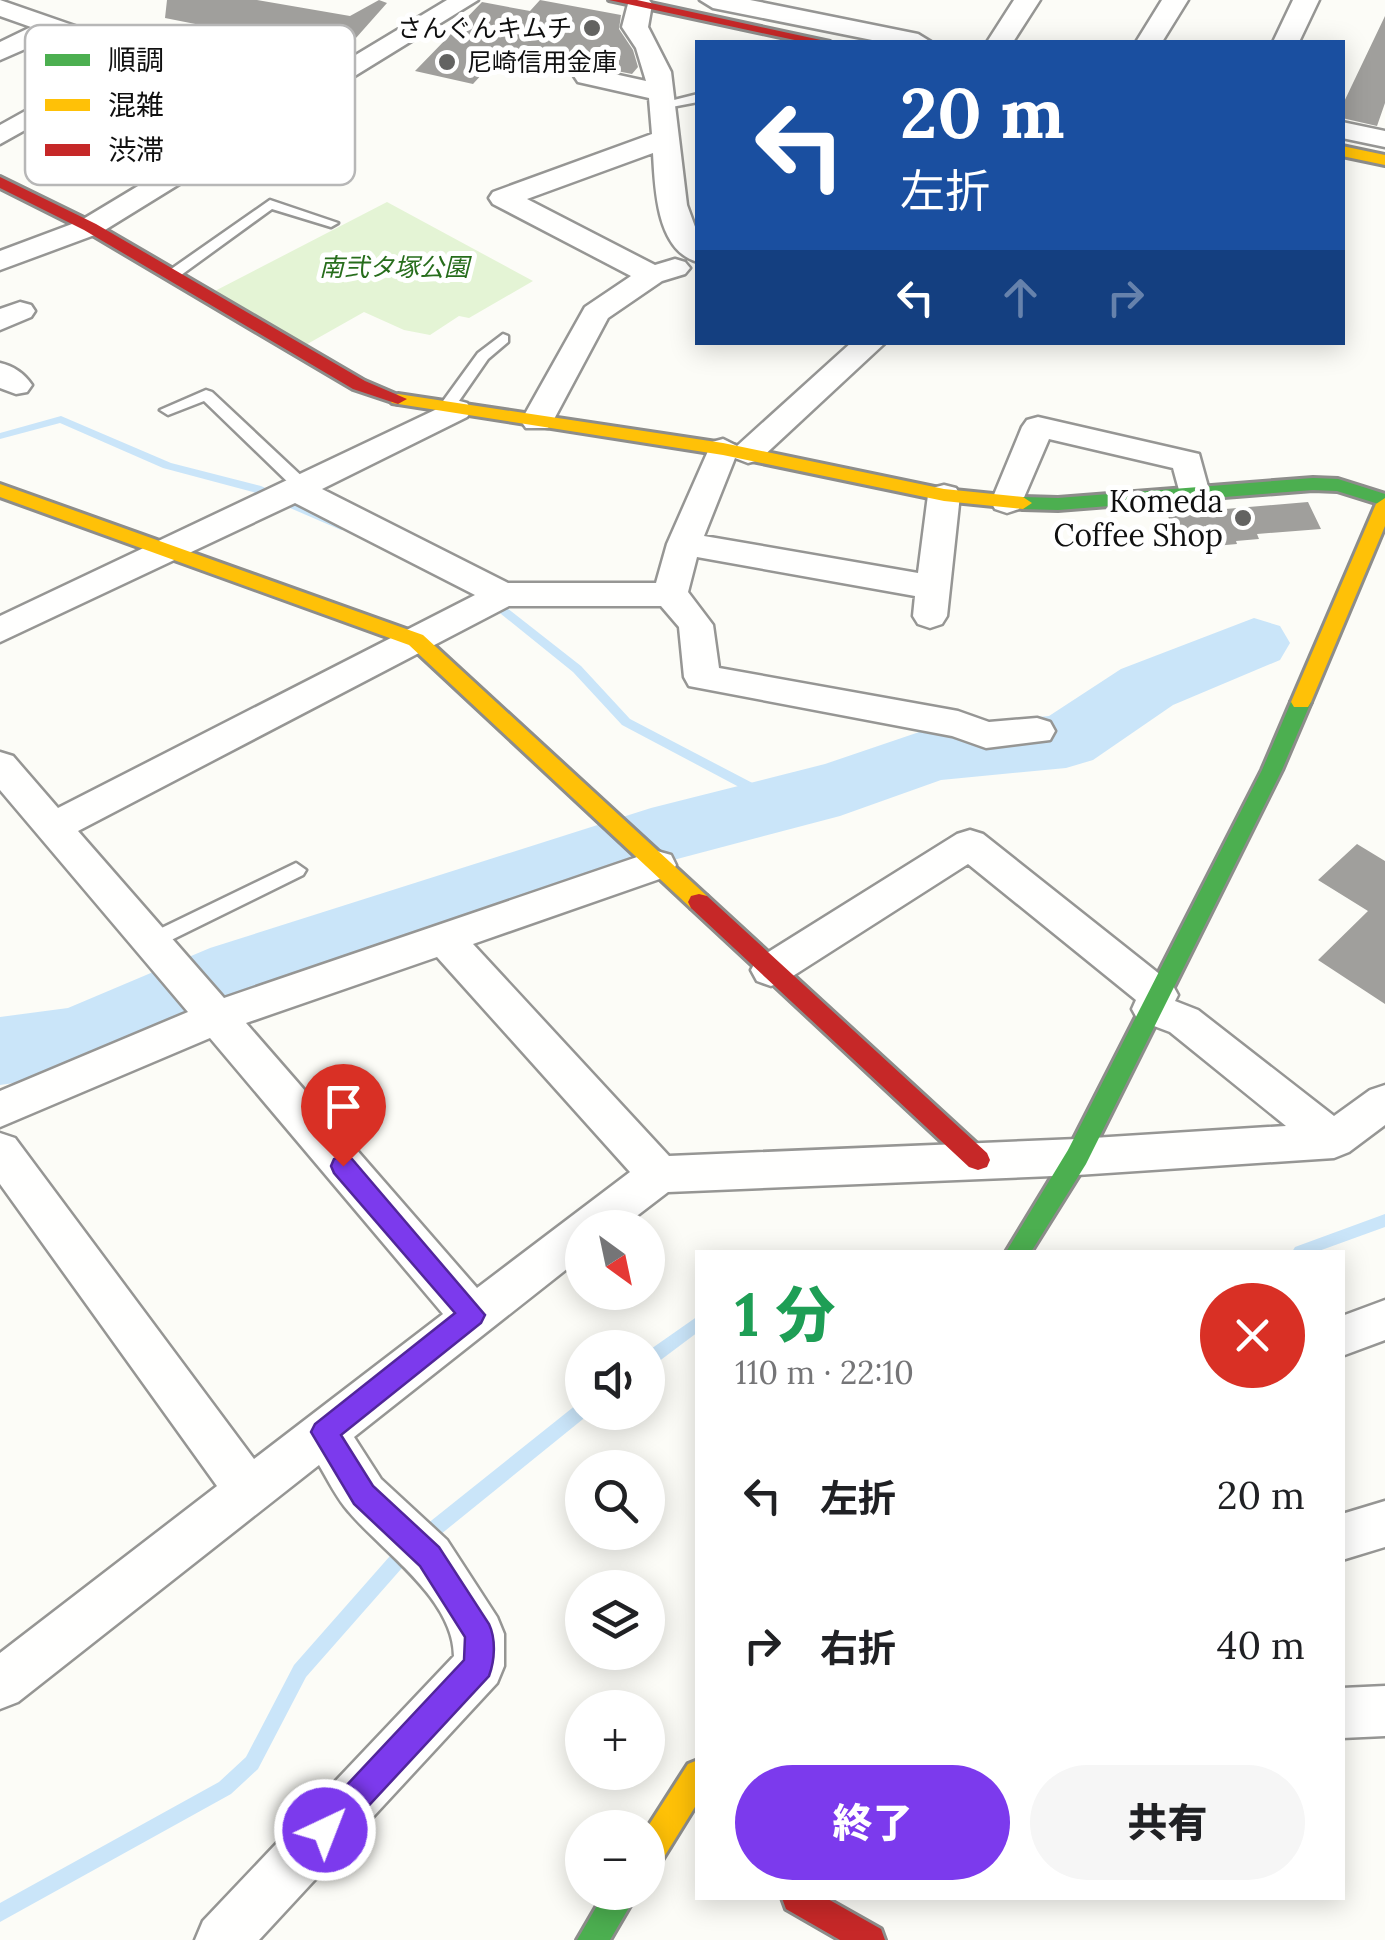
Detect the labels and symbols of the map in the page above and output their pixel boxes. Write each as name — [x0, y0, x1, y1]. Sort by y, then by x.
place label: さんぐんキムチ — [397, 12, 572, 44]
marker: さんぐんキムチ — [581, 17, 603, 39]
legend — [25, 25, 355, 185]
text: 順調 — [108, 42, 164, 78]
place label: 尼崎信用金庫 — [467, 46, 617, 78]
marker: 尼崎信用金庫 — [436, 51, 458, 73]
text: 混雑 — [108, 87, 164, 123]
text: 渋滞 — [108, 132, 164, 168]
park label: 南弐タ塚公園 — [319, 251, 472, 283]
place label: Komeda Coffee Shop — [1054, 482, 1223, 554]
marker: Komeda Coffee Shop — [1232, 507, 1254, 529]
pin — [301, 1064, 386, 1167]
north arrow — [565, 1210, 665, 1310]
position arrow — [273, 1778, 377, 1882]

